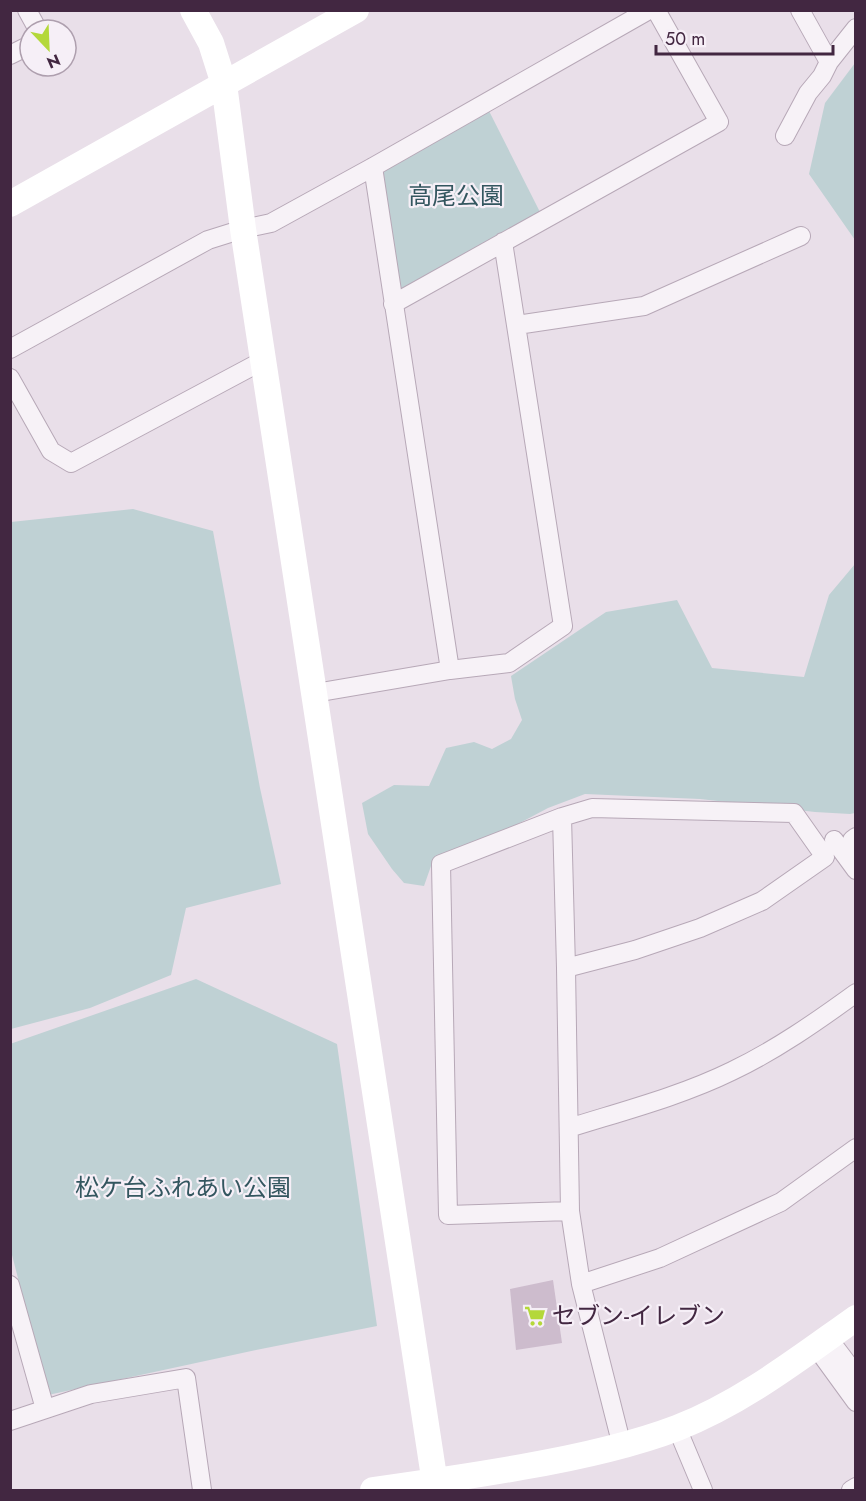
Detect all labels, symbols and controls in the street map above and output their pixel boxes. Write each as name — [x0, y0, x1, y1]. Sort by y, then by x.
north arrow — [18, 18, 78, 78]
scale bar — [656, 18, 833, 56]
text: 50 m — [665, 26, 705, 52]
text: N — [43, 48, 64, 74]
park label: 高尾公園 — [408, 178, 504, 213]
park label: 松ケ台ふれあい公園 — [75, 1170, 291, 1205]
place label: セブン-イレブン — [552, 1298, 725, 1333]
supermarket icon: セブン-イレブン — [523, 1304, 547, 1328]

